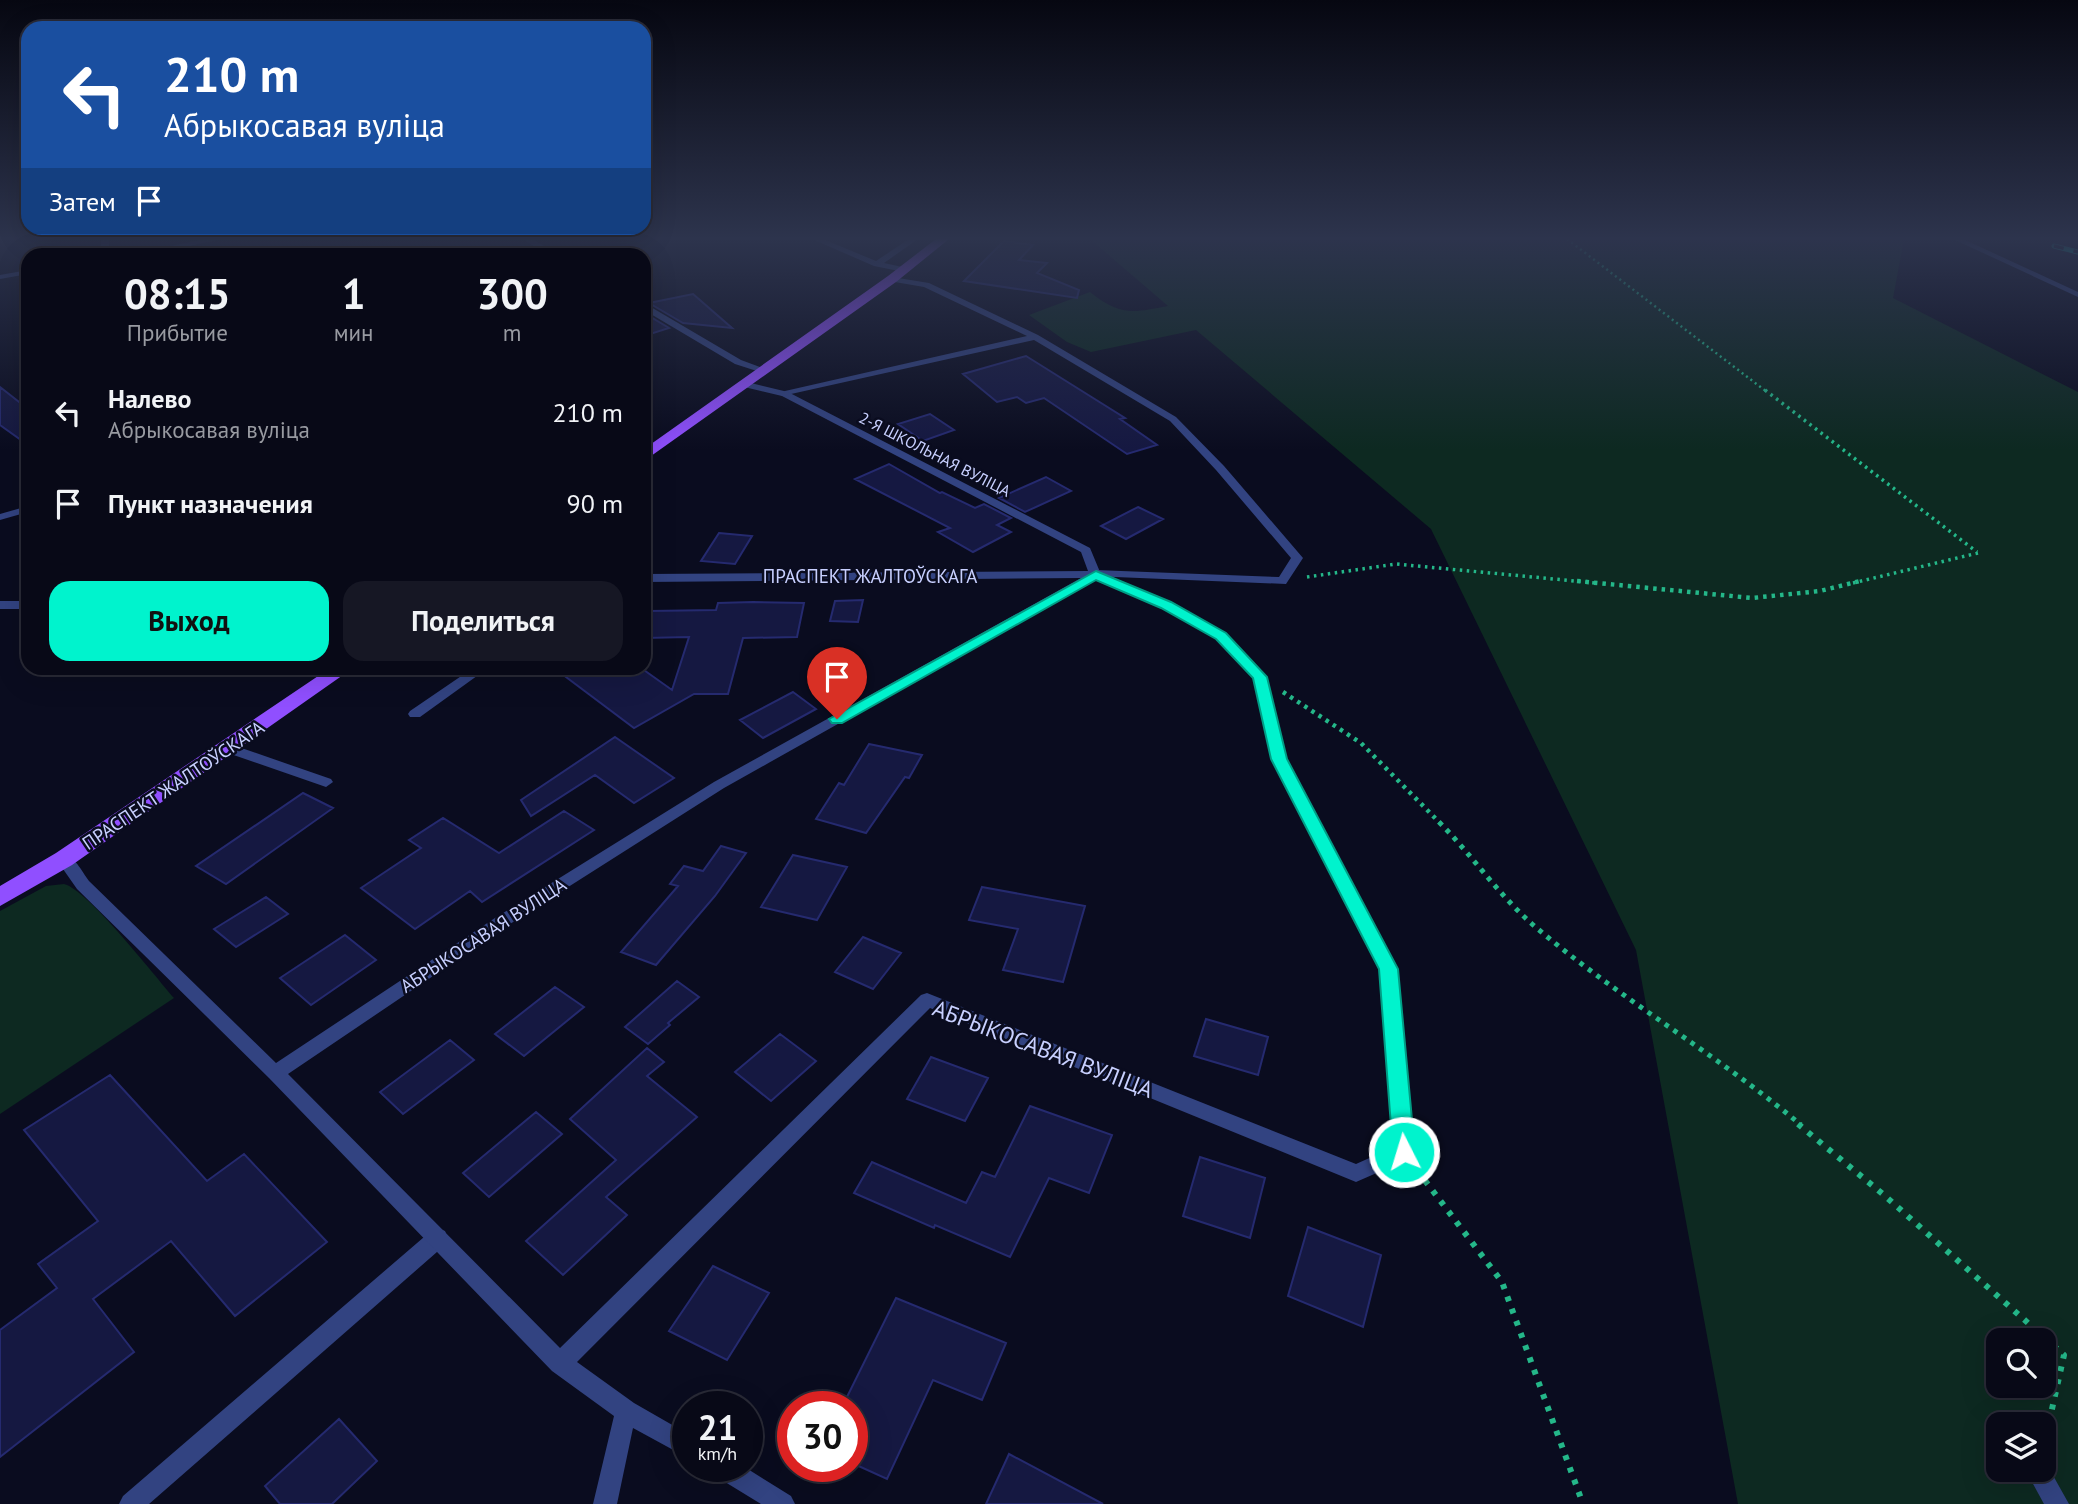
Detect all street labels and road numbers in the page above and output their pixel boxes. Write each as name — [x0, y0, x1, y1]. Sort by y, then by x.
street label: 2-Я ШКОЛЬНАЯ ВУЛІЦА — [856, 407, 1015, 501]
street label: ПРАСПЕКТ ЖАЛТОЎСКАГА — [763, 564, 977, 588]
street label: ПРАСПЕКТ ЖАЛТОЎСКАГА — [77, 715, 269, 855]
street label: АБРЫКОСАВАЯ ВУЛІЦА — [395, 872, 571, 998]
street label: АБРЫКОСАВАЯ ВУЛІЦА — [929, 993, 1158, 1104]

